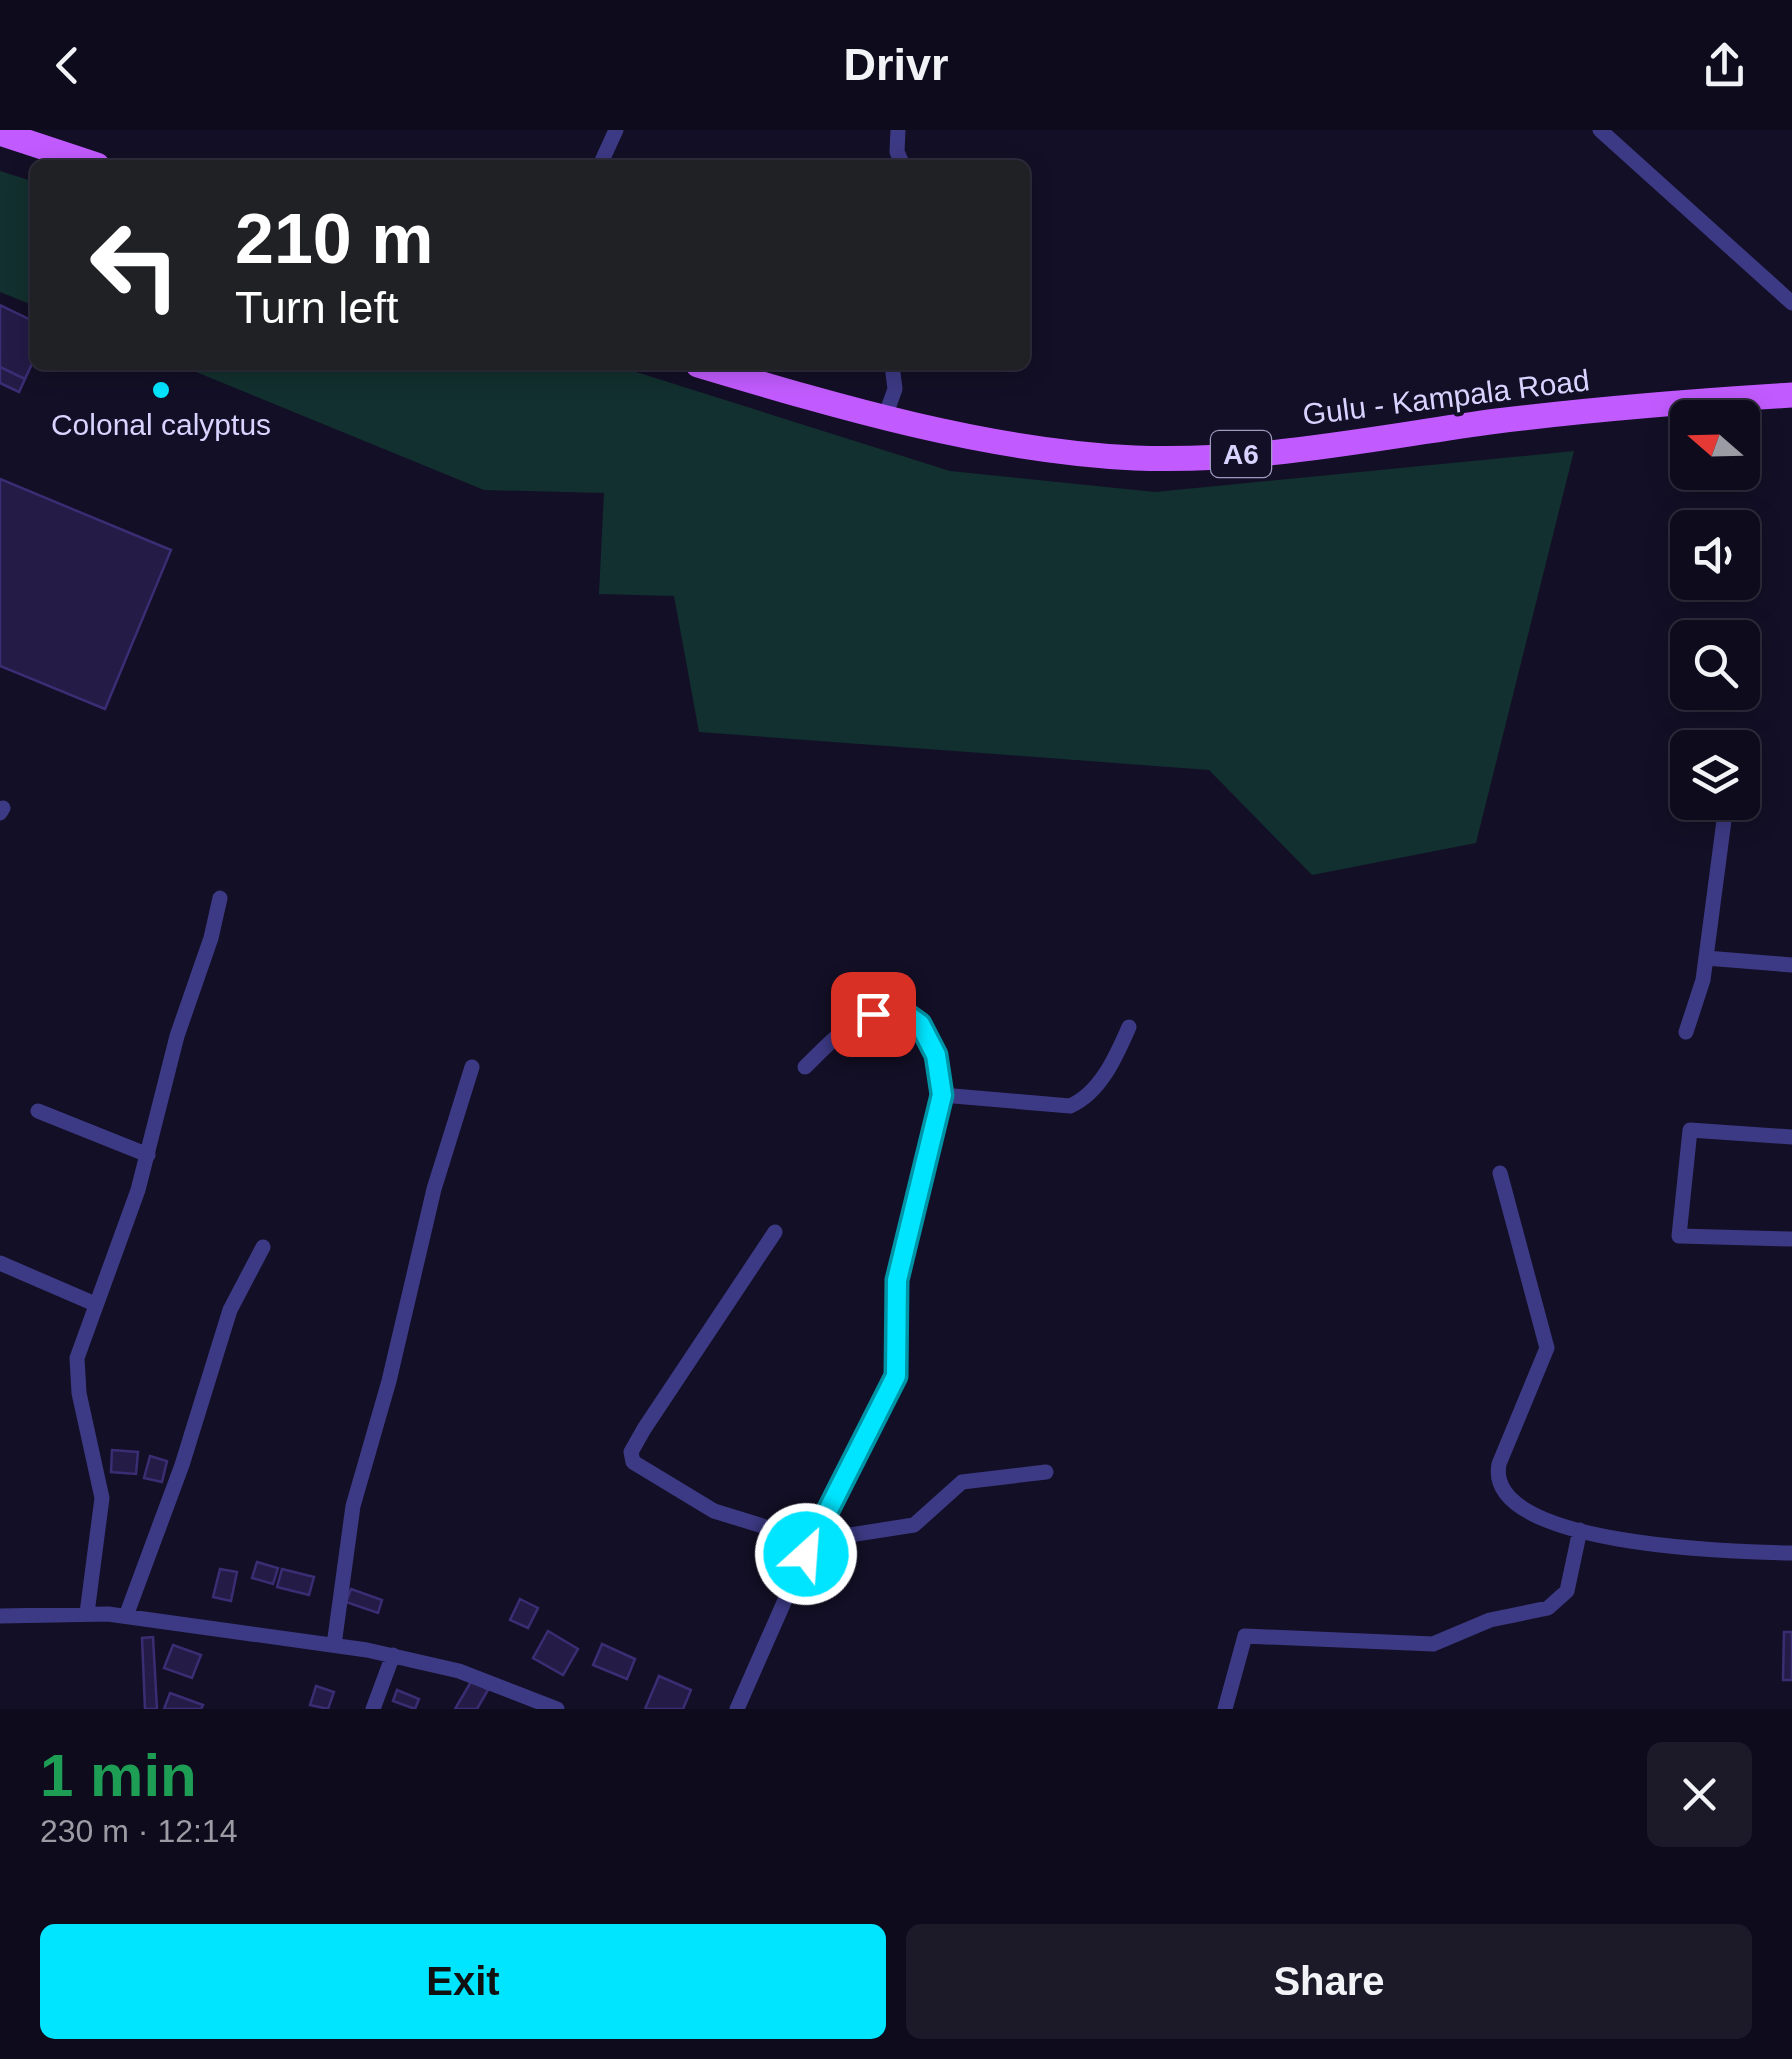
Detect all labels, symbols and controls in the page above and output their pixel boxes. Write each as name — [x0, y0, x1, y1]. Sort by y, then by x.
icon: back — [40, 38, 95, 93]
icon: share — [1697, 38, 1752, 93]
text: Drivr — [843, 39, 949, 90]
icon: left — [70, 200, 200, 330]
text: 210 m — [235, 200, 433, 278]
text: Turn left — [235, 282, 398, 333]
street label: Gulu - Kampala Road — [1301, 363, 1591, 431]
marker: Colonal calyptus — [150, 379, 172, 401]
north arrow — [1670, 400, 1760, 490]
map controls — [1670, 400, 1760, 820]
place label: Colonal calyptus — [51, 408, 271, 441]
road number: A6 — [1211, 431, 1271, 477]
button: sound — [1670, 510, 1760, 600]
button: search — [1670, 620, 1760, 710]
button: layers — [1670, 730, 1760, 820]
pin — [831, 972, 916, 1057]
icon: arrive — [846, 987, 901, 1042]
position arrow — [754, 1502, 858, 1606]
text: 1 min — [40, 1742, 197, 1809]
button: close — [1647, 1742, 1752, 1847]
text: 230 m · 12:14 — [40, 1813, 237, 1849]
button: Exit — [40, 1924, 886, 2039]
button: Share — [906, 1924, 1752, 2039]

